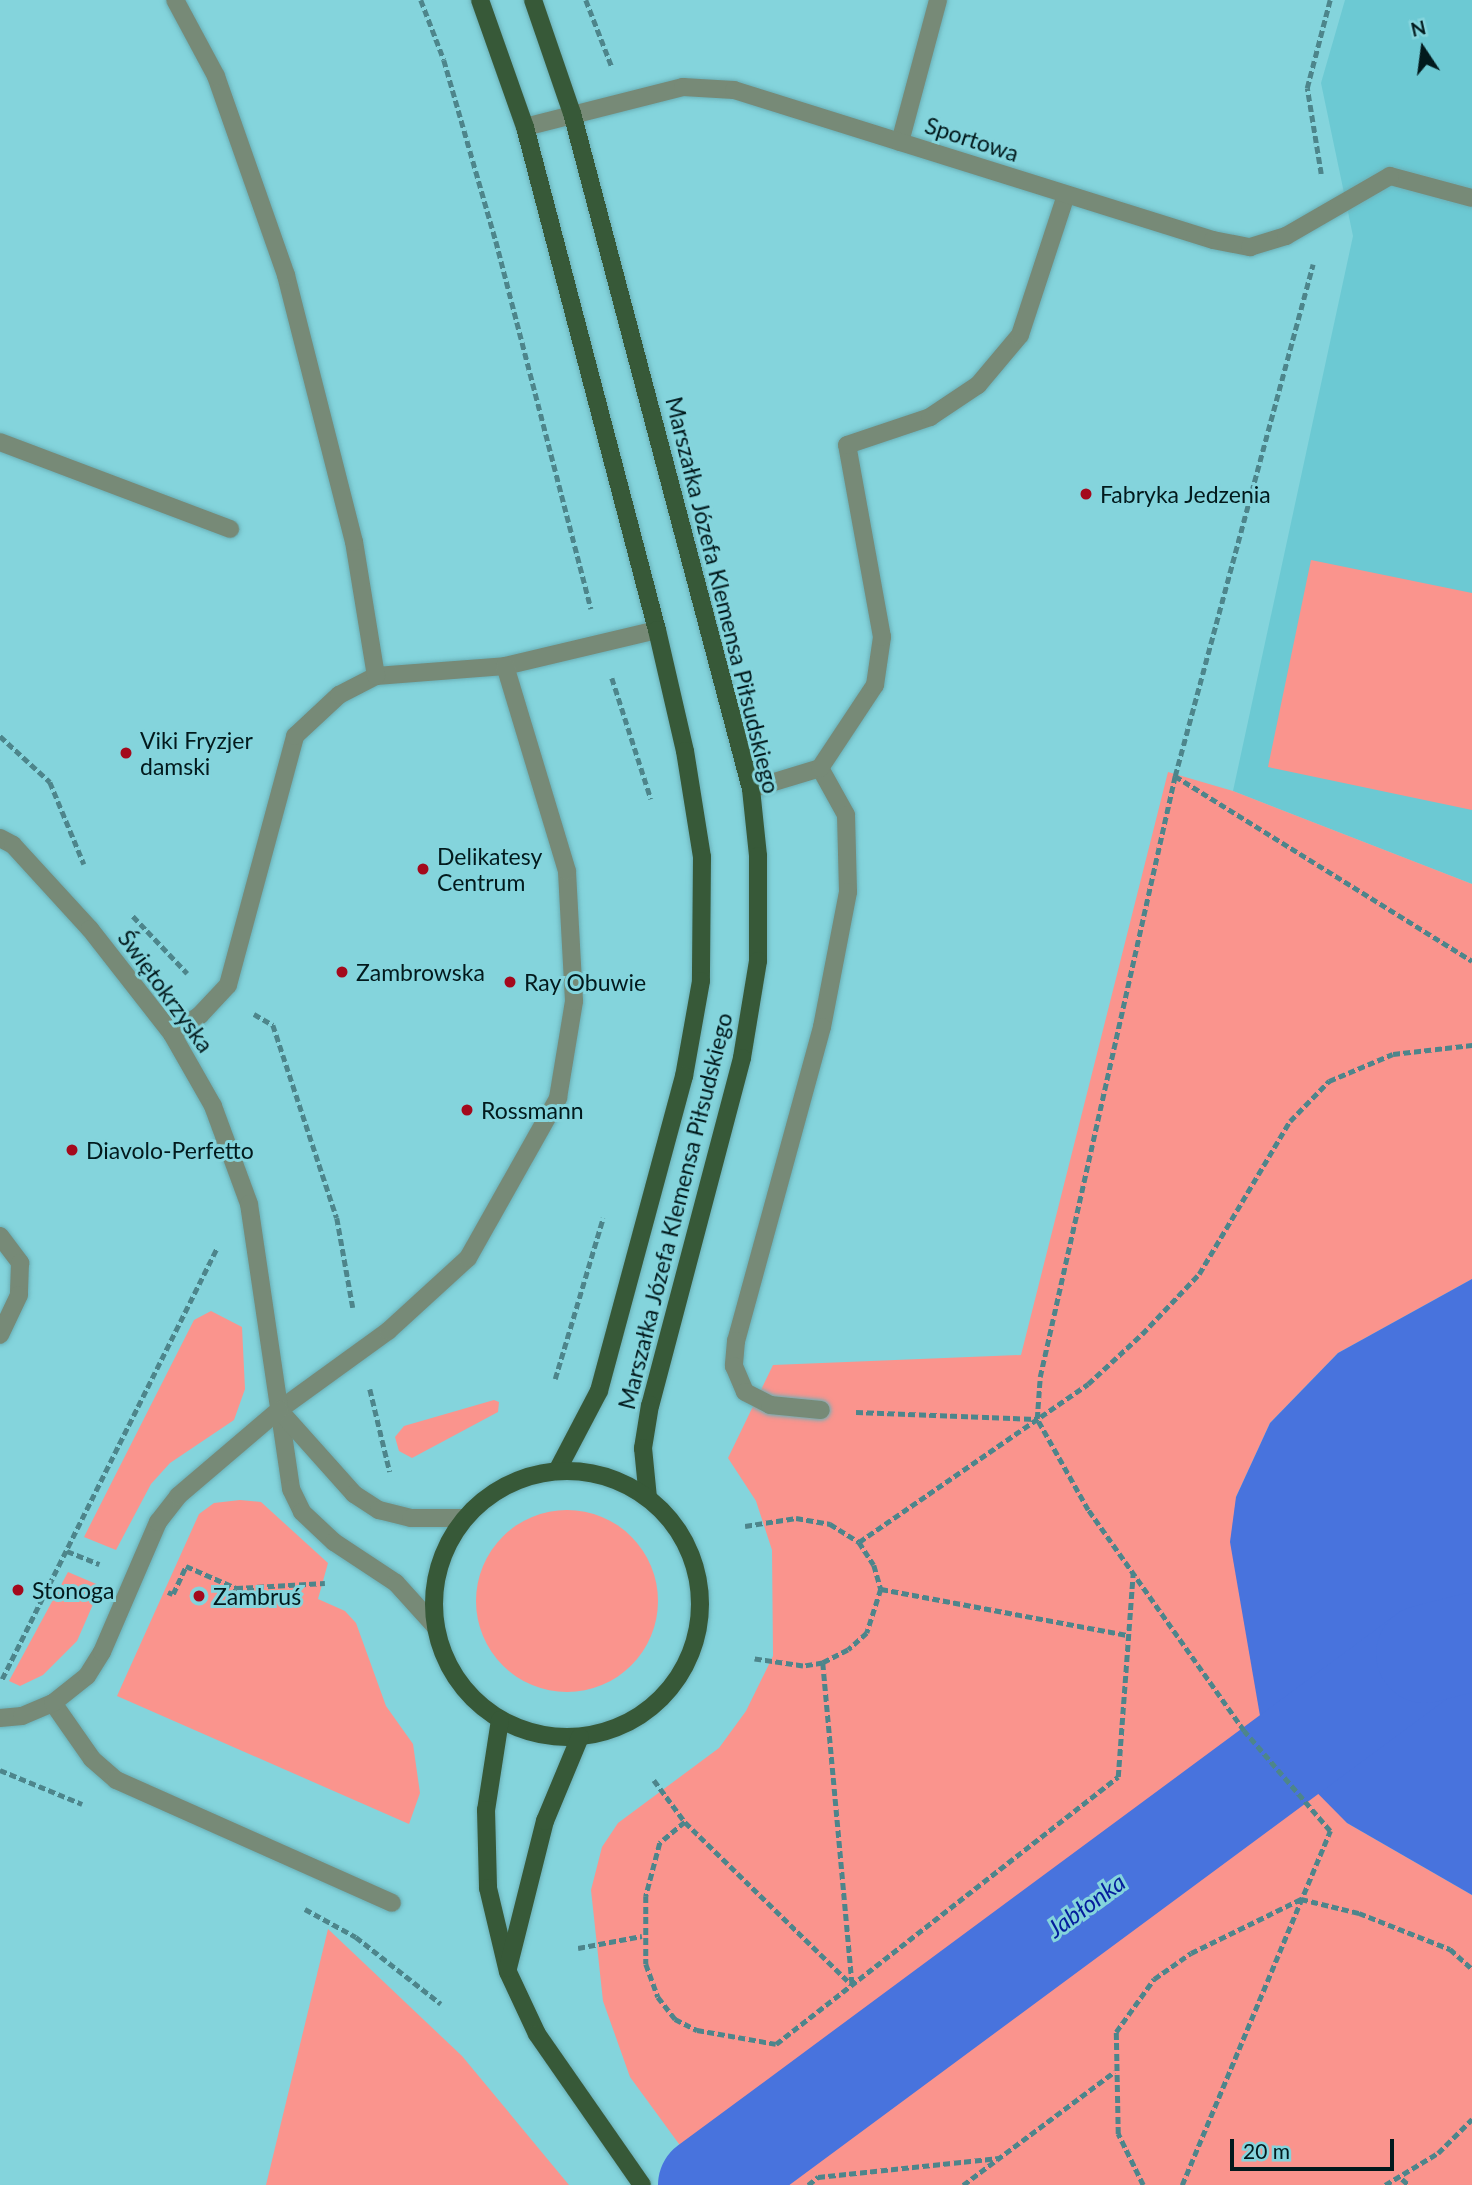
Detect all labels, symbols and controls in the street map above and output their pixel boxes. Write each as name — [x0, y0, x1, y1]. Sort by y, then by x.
north arrow — [1388, 14, 1458, 84]
text: N — [1408, 15, 1428, 41]
street label: Sportowa — [922, 111, 1022, 167]
street label: Marszałka Józefa Klemensa Piłsudskiego — [660, 394, 786, 796]
place label: Fabryka Jedzenia — [1100, 480, 1271, 508]
marker: Fabryka Jedzenia — [1078, 486, 1094, 502]
place label: Viki Fryzjer damski — [140, 726, 253, 780]
marker: Viki Fryzjer damski — [118, 745, 134, 761]
place label: Delikatesy Centrum — [437, 842, 542, 896]
marker: Delikatesy Centrum — [415, 861, 431, 877]
street label: Świętokrzyska — [112, 925, 220, 1057]
place label: Zambrowska — [356, 958, 485, 986]
marker: Zambrowska — [334, 964, 350, 980]
place label: Ray Obuwie — [524, 968, 647, 996]
marker: Ray Obuwie — [502, 974, 518, 990]
street label: Marszałka Józefa Klemensa Piłsudskiego — [612, 1010, 738, 1412]
place label: Rossmann — [481, 1096, 584, 1124]
marker: Rossmann — [459, 1102, 475, 1118]
place label: Diavolo-Perfetto — [86, 1136, 254, 1164]
marker: Diavolo-Perfetto — [64, 1142, 80, 1158]
place label: Stonoga — [32, 1576, 114, 1604]
marker: Stonoga — [10, 1582, 26, 1598]
place label: Zambruś — [213, 1582, 301, 1610]
marker: Zambruś — [191, 1588, 207, 1604]
water label: Jabłonka — [1041, 1867, 1131, 1943]
scale bar — [1234, 2126, 1398, 2170]
text: 20 m — [1243, 2138, 1290, 2163]

